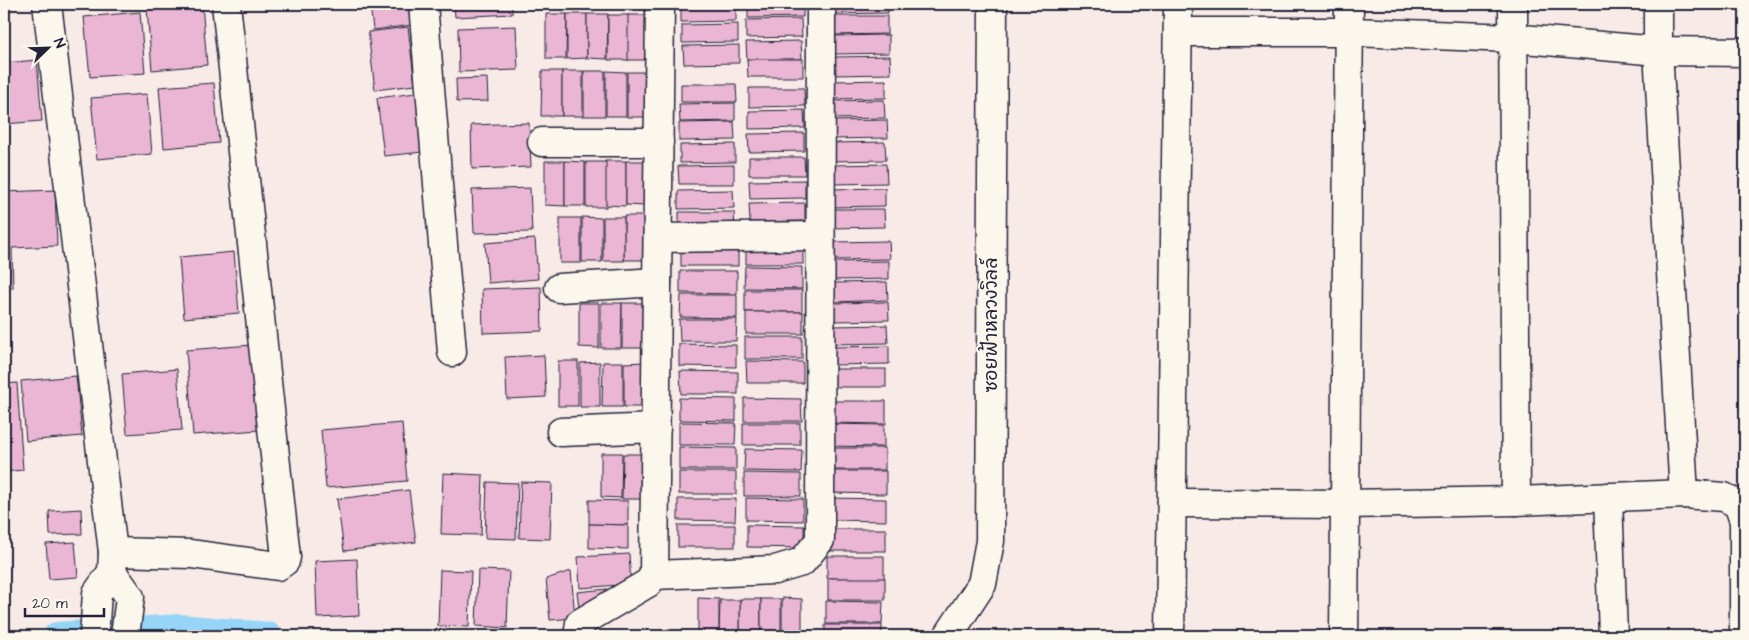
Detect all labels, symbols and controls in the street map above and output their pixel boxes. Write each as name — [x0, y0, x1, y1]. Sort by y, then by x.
north arrow — [22, 22, 72, 72]
text: N — [48, 35, 70, 51]
street label: ซอยฟ้าหลวงวิลล์ — [978, 257, 1005, 393]
scale bar — [25, 585, 104, 617]
text: 20 m — [32, 593, 68, 614]

